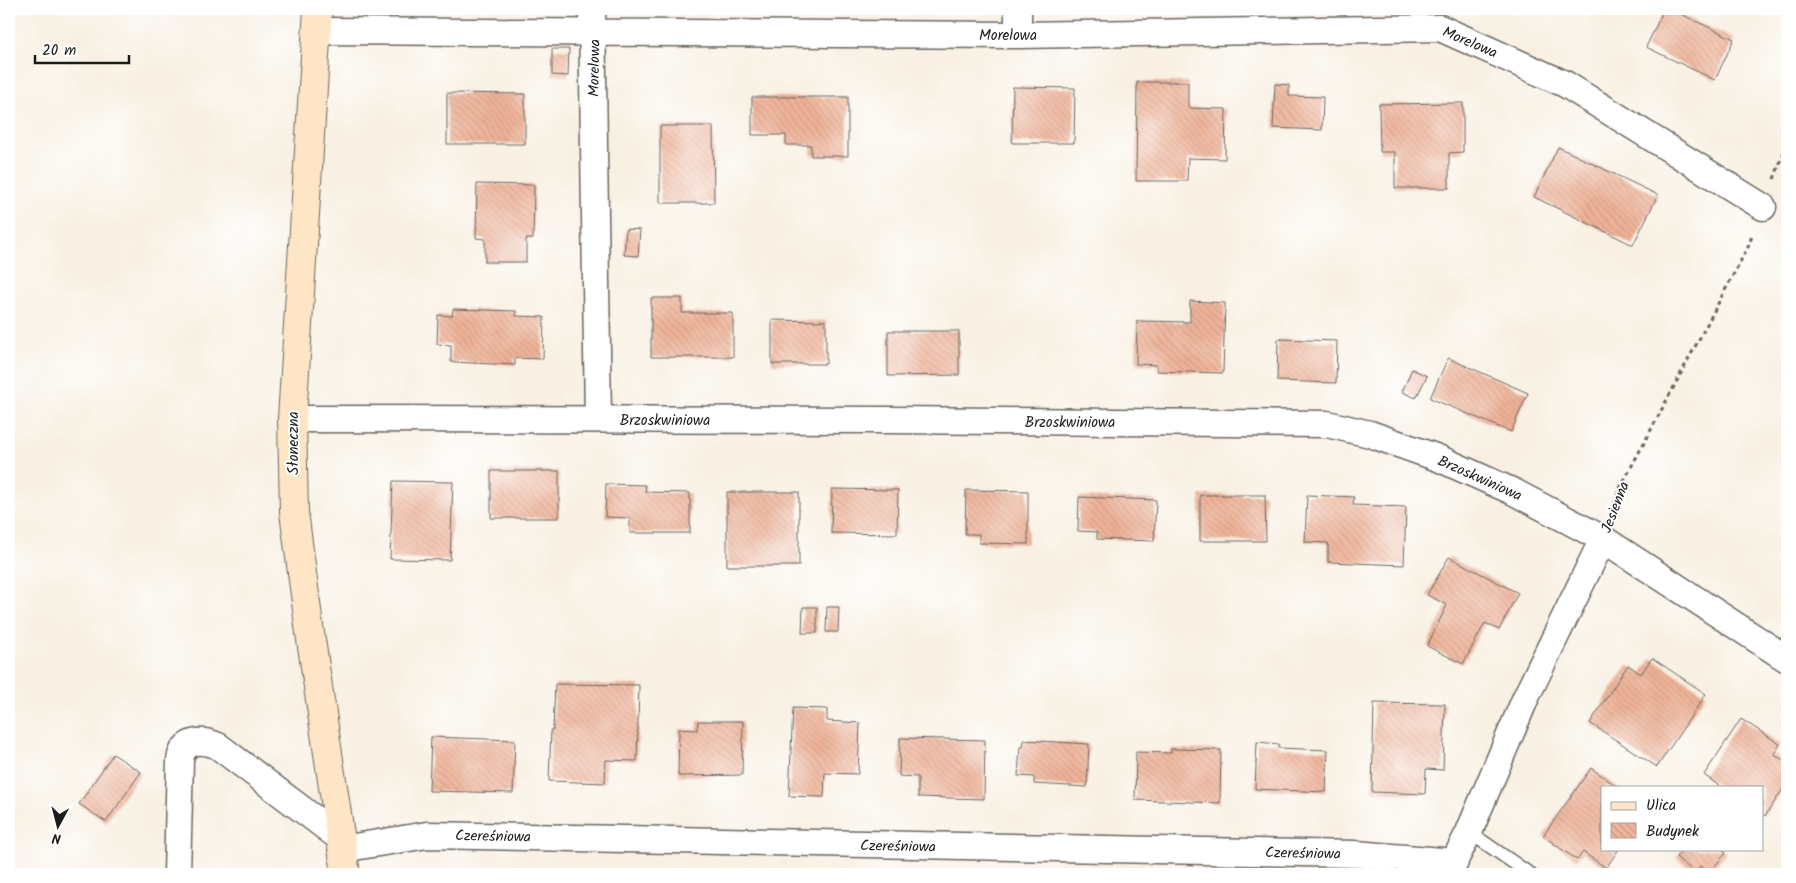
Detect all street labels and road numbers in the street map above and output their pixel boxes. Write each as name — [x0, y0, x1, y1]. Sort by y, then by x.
street label: Morelowa — [1438, 21, 1501, 65]
street label: Morelowa — [979, 24, 1037, 48]
street label: Morelowa — [582, 39, 608, 97]
street label: Brzoskwiniowa — [620, 409, 710, 433]
street label: Słoneczna — [282, 411, 306, 475]
street label: Brzoskwiniowa — [1025, 411, 1115, 435]
street label: Brzoskwiniowa — [1433, 450, 1526, 508]
street label: Jesienna — [1595, 478, 1637, 537]
street label: Czereśniowa — [455, 824, 531, 850]
street label: Czereśniowa — [860, 834, 936, 860]
street label: Czereśniowa — [1265, 841, 1341, 867]

